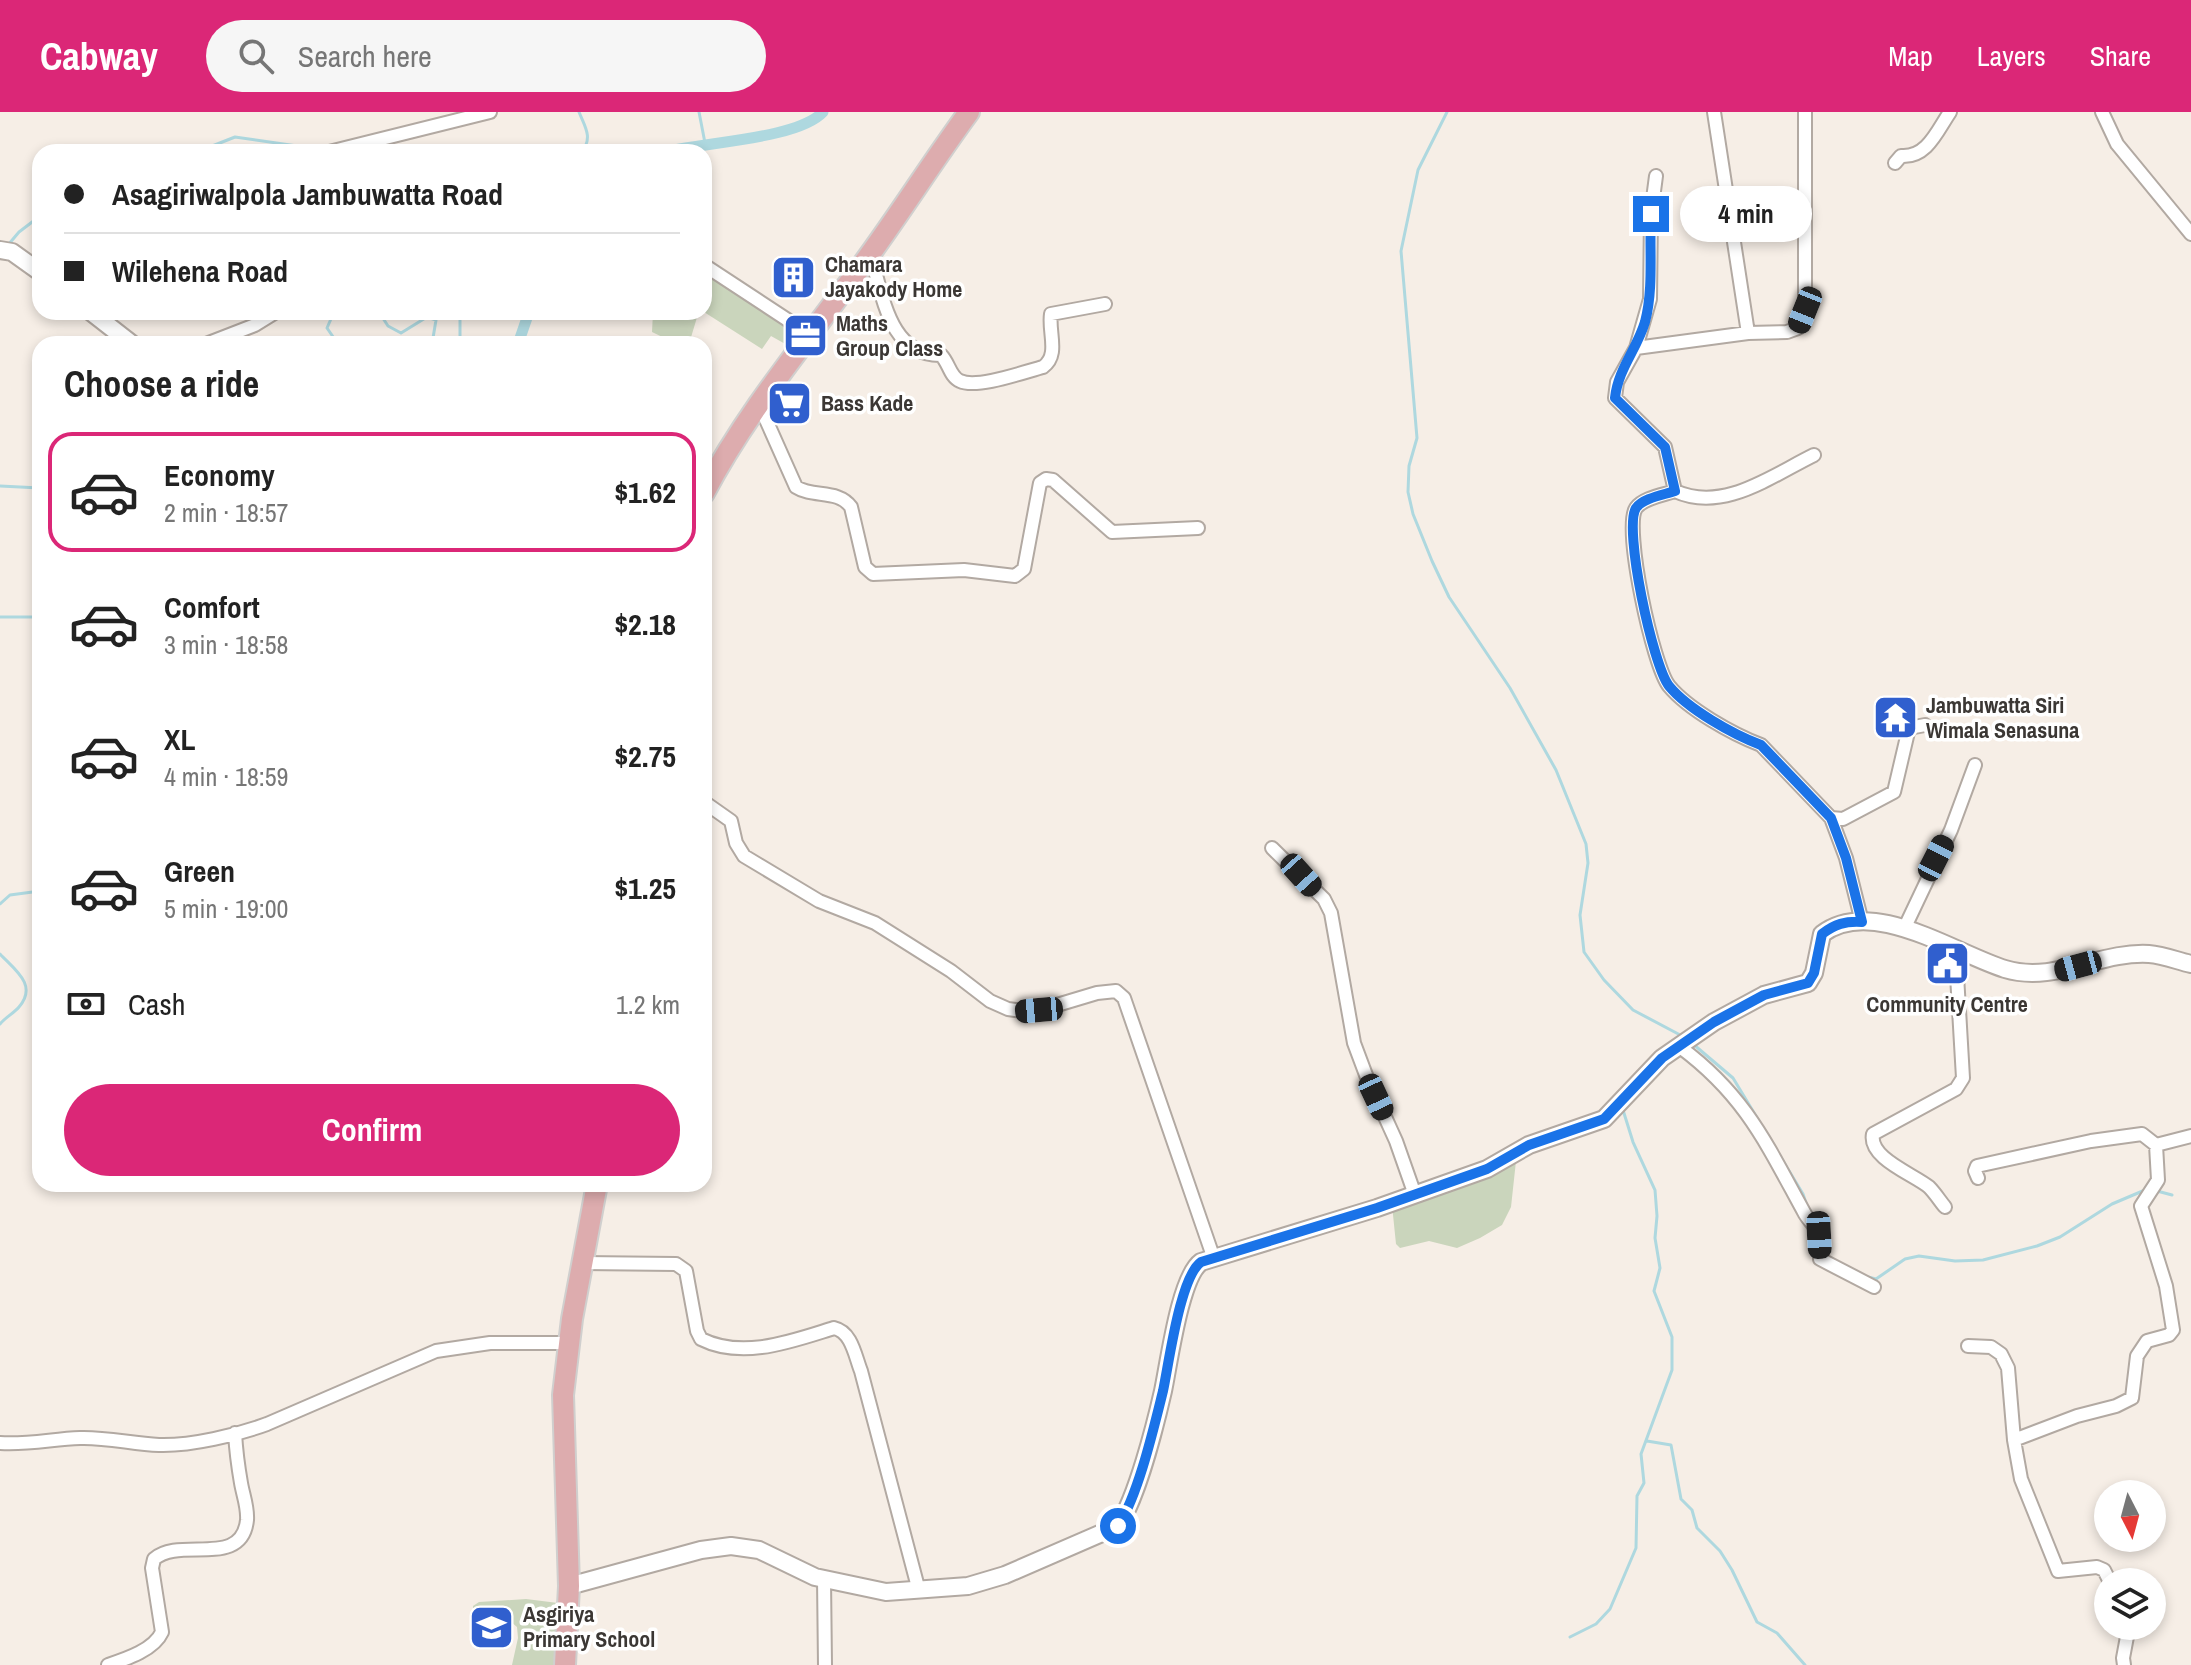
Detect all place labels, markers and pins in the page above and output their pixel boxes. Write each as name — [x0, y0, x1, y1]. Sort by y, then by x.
place label: Chamara Jayakody Home — [825, 249, 962, 304]
building icon: Chamara Jayakody Home — [770, 253, 818, 301]
place label: Maths Group Class — [836, 308, 943, 363]
office icon: Maths Group Class — [781, 312, 829, 360]
supermarket icon: Bass Kade — [766, 379, 814, 427]
place label: Bass Kade — [821, 388, 913, 418]
place label: Jambuwatta Siri Wimala Senasuna — [1926, 690, 2079, 745]
temple icon: Jambuwatta Siri Wimala Senasuna — [1871, 694, 1919, 742]
public building icon: Community Centre — [1923, 939, 1971, 987]
place label: Community Centre — [1866, 989, 2028, 1019]
place label: Asgiriya Primary School — [523, 1599, 655, 1654]
school or university icon: Asgiriya Primary School — [468, 1603, 516, 1651]

